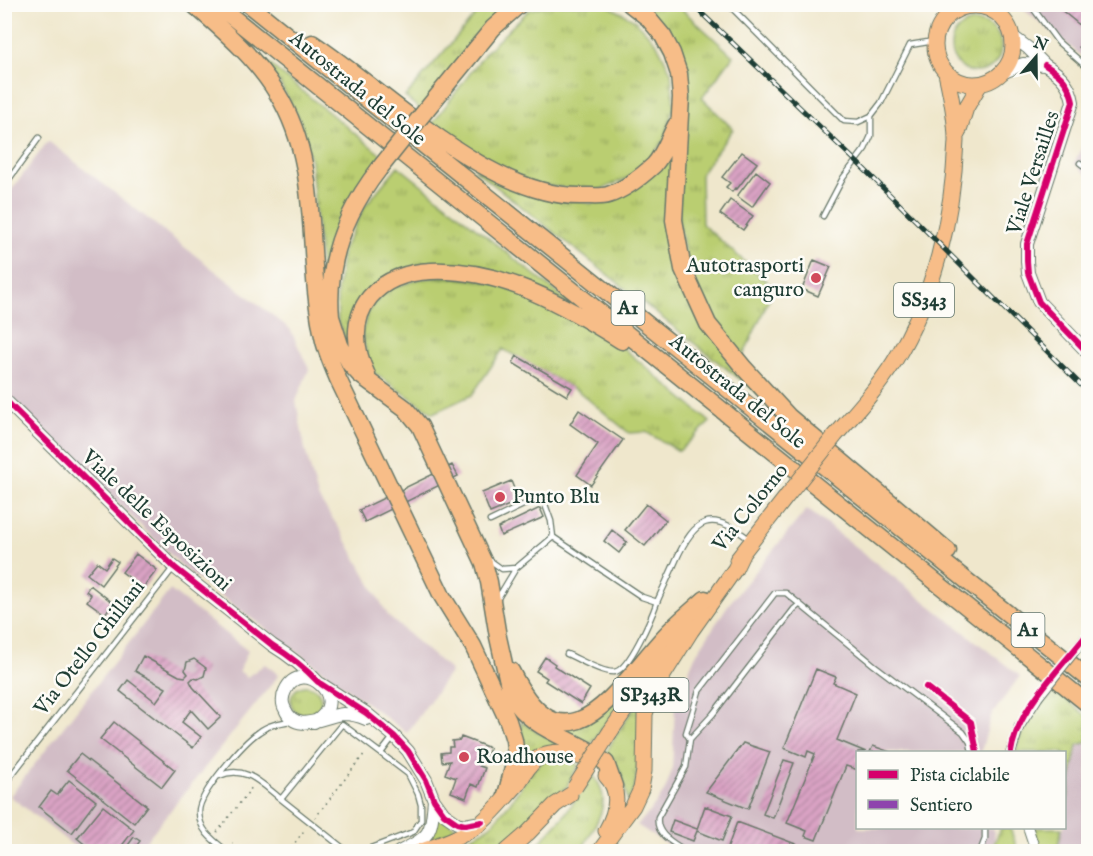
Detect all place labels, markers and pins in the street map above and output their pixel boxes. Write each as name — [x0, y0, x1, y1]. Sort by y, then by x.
place label: Autotrasporti canguro — [685, 253, 804, 304]
marker: Autotrasporti canguro — [809, 271, 823, 285]
place label: Punto Blu — [512, 484, 600, 511]
marker: Punto Blu — [493, 490, 507, 504]
place label: Roadhouse — [476, 744, 574, 771]
marker: Roadhouse — [457, 750, 471, 764]

